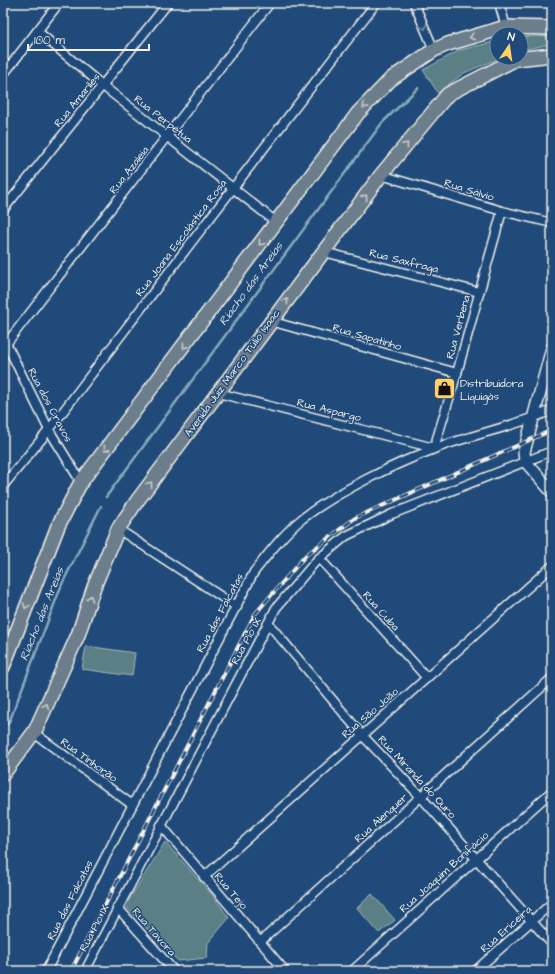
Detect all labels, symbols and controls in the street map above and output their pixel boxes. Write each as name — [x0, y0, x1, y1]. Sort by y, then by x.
one-way arrow — [419, 22, 427, 30]
scale bar — [28, 26, 149, 52]
north arrow — [489, 26, 529, 66]
text: N — [506, 29, 516, 45]
text: 100 m — [34, 32, 65, 49]
one-way arrow — [469, 32, 476, 41]
street label: Rua Amariles — [51, 69, 104, 130]
street label: Rua Perpétua — [131, 91, 196, 147]
one-way arrow — [362, 101, 370, 109]
one-way arrow — [401, 142, 408, 150]
street label: Rua Azaleia — [106, 143, 153, 197]
street label: Rua Sálvio — [442, 175, 497, 205]
street label: Rua Joana Escolástica Rosa — [132, 176, 230, 300]
one-way arrow — [360, 195, 367, 202]
water label: Riacho das Areias — [215, 238, 288, 329]
one-way arrow — [258, 239, 266, 246]
street label: Rua Saxfraga — [368, 245, 441, 278]
street label: Rua Verbena — [442, 293, 474, 361]
one-way arrow — [281, 298, 288, 305]
street label: Avenida Juiz Marco Túlio Isaac — [181, 306, 284, 440]
street label: Rua Sapatinho — [331, 320, 404, 354]
one-way arrow — [182, 341, 189, 348]
street label: Rua dos Cravos — [24, 365, 76, 445]
shop icon: Distribuidora Liquigás — [431, 376, 457, 402]
place label: Distribuidora Liquigás — [460, 376, 524, 405]
street label: Rua Aspargo — [295, 395, 363, 426]
one-way arrow — [103, 445, 110, 452]
one-way arrow — [145, 481, 152, 488]
water label: Riacho das Areias — [15, 564, 69, 663]
street label: Rua das Falcatas — [193, 570, 247, 655]
street label: Rua Cuba — [359, 588, 403, 634]
one-way arrow — [86, 595, 94, 602]
one-way arrow — [23, 602, 31, 609]
street label: Rua Pio IX — [227, 615, 265, 667]
street label: Rua São João — [338, 684, 402, 742]
one-way arrow — [42, 703, 50, 710]
street label: Rua Miranda do Ouro — [375, 732, 460, 822]
street label: Rua Tinhorão — [58, 734, 121, 786]
street label: Rua Alenquer — [351, 790, 411, 846]
street label: Rua Joaquim Bonifácio — [396, 827, 492, 916]
street label: Rua das Falcatas — [43, 857, 97, 942]
street label: Rua Tejo — [211, 869, 252, 913]
street label: Rua Pio IX — [76, 902, 112, 954]
street label: Rua Ericeira — [477, 902, 535, 956]
street label: Rua Távora — [129, 905, 179, 960]

